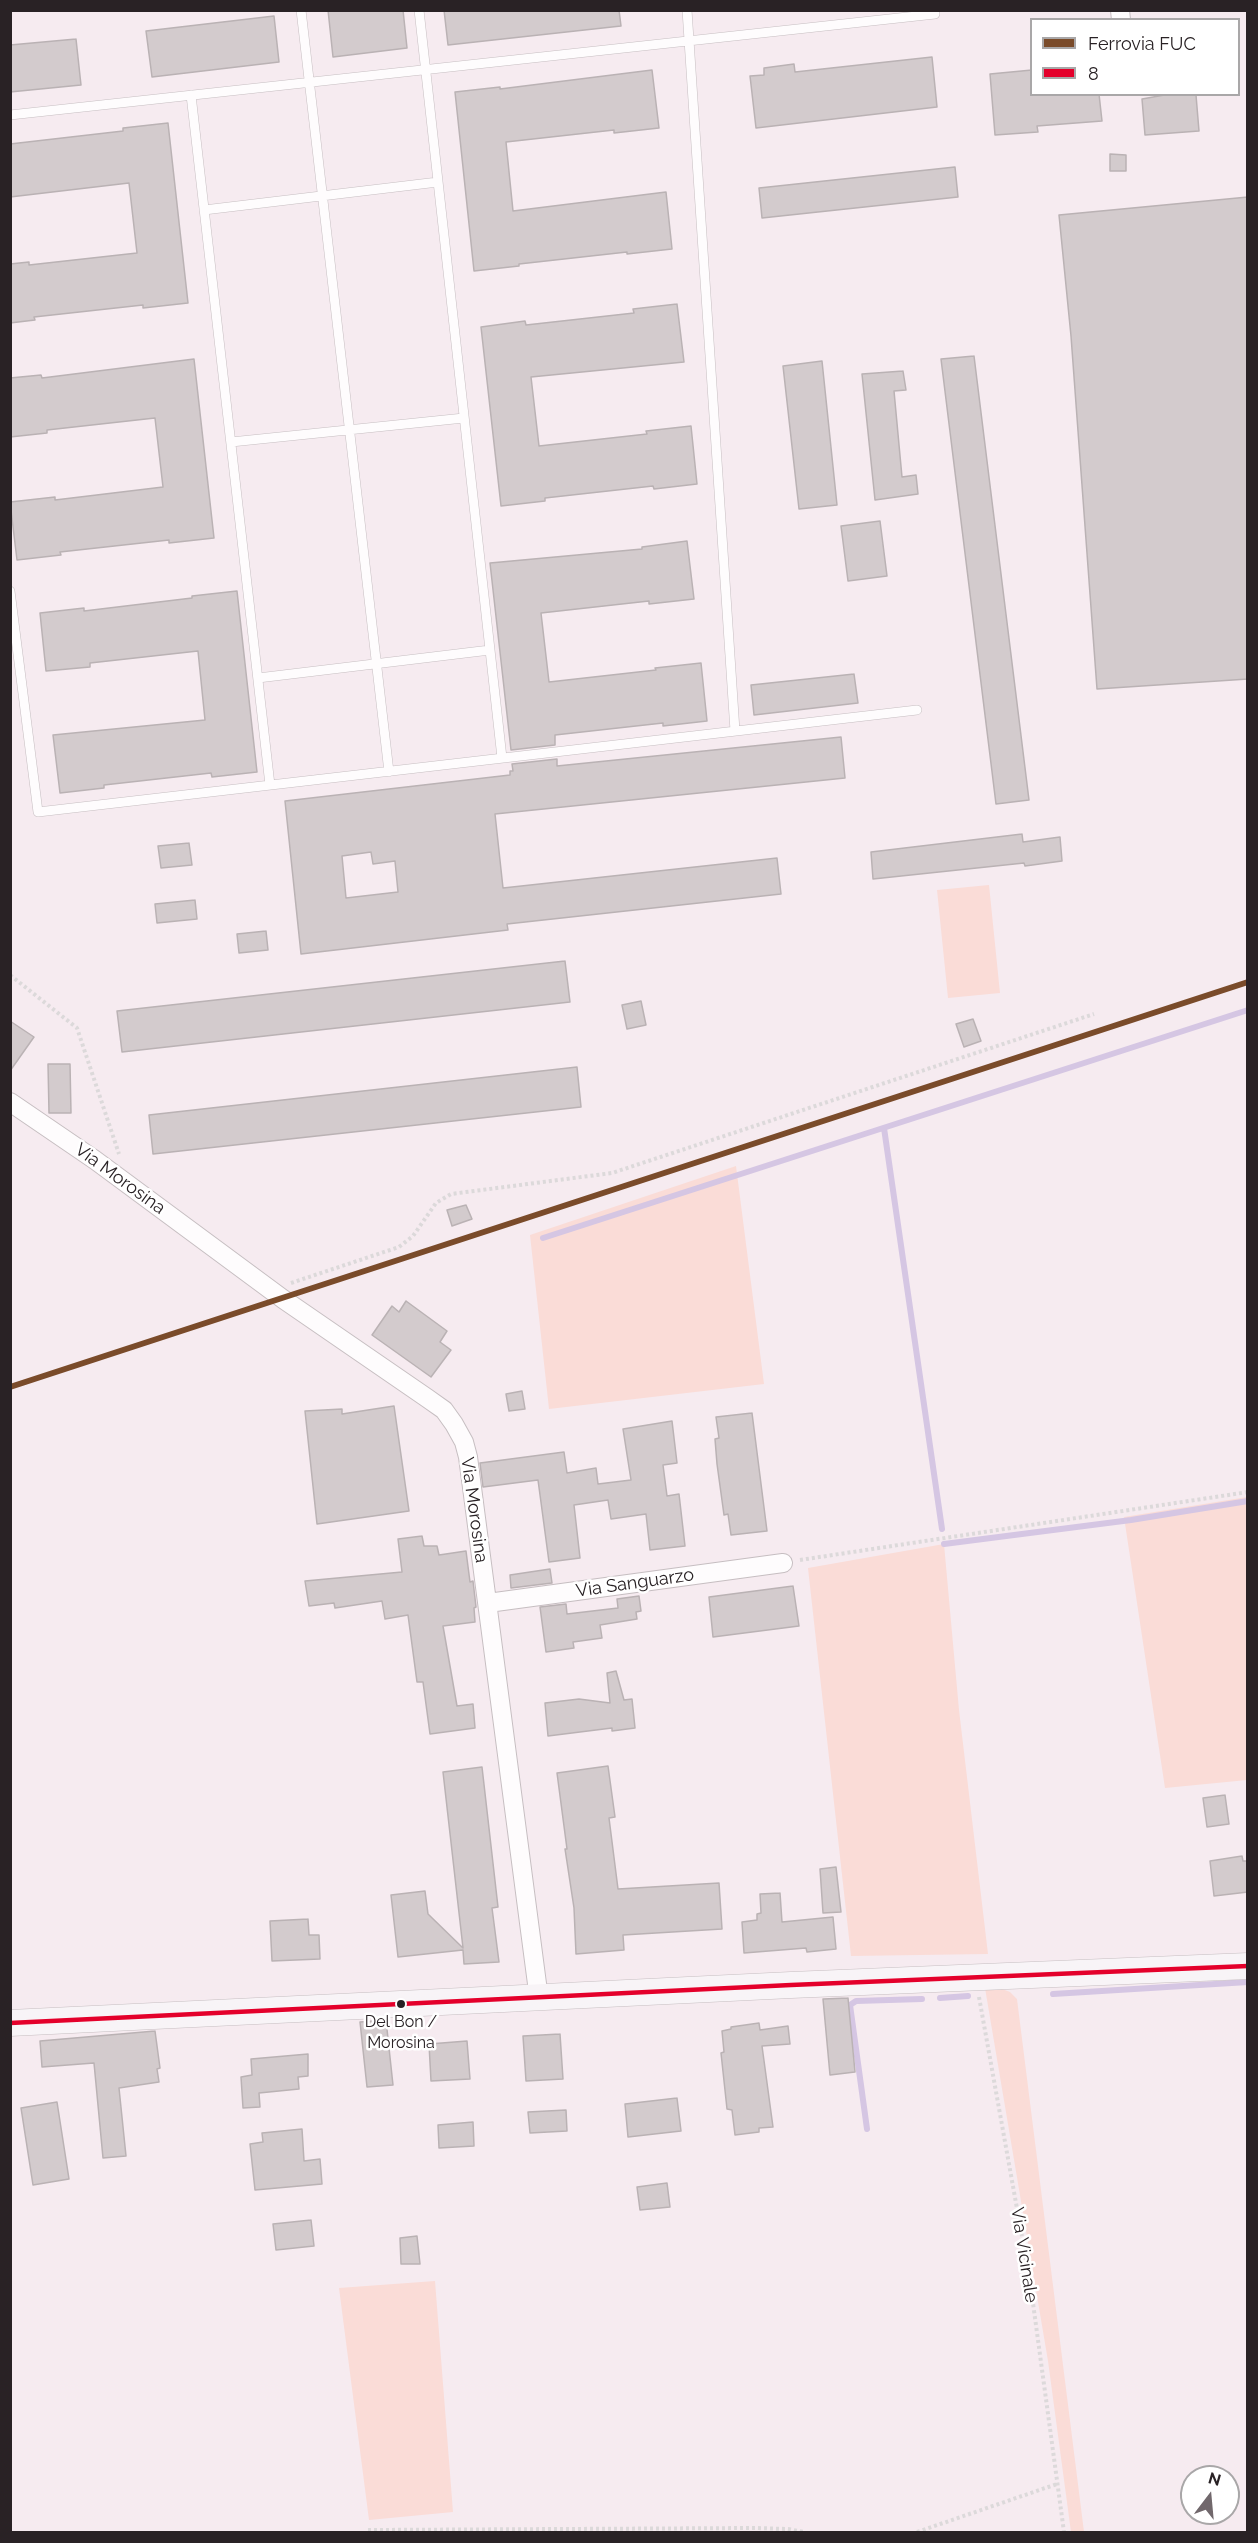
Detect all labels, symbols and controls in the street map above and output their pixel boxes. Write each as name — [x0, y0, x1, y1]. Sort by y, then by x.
legend — [1030, 18, 1240, 96]
text: Ferrovia FUC — [1088, 33, 1196, 54]
text: 8 — [1088, 63, 1099, 84]
street label: Via Morosina — [71, 1139, 169, 1219]
street label: Via Morosina — [456, 1456, 492, 1564]
street label: Via Sanguarzo — [575, 1564, 695, 1602]
marker: Del Bon / Morosina — [395, 1998, 407, 2010]
place label: Del Bon / Morosina — [365, 2012, 437, 2050]
street label: Via Vicinale — [1006, 2206, 1042, 2304]
north arrow — [1180, 2465, 1240, 2525]
text: N — [1206, 2468, 1223, 2490]

